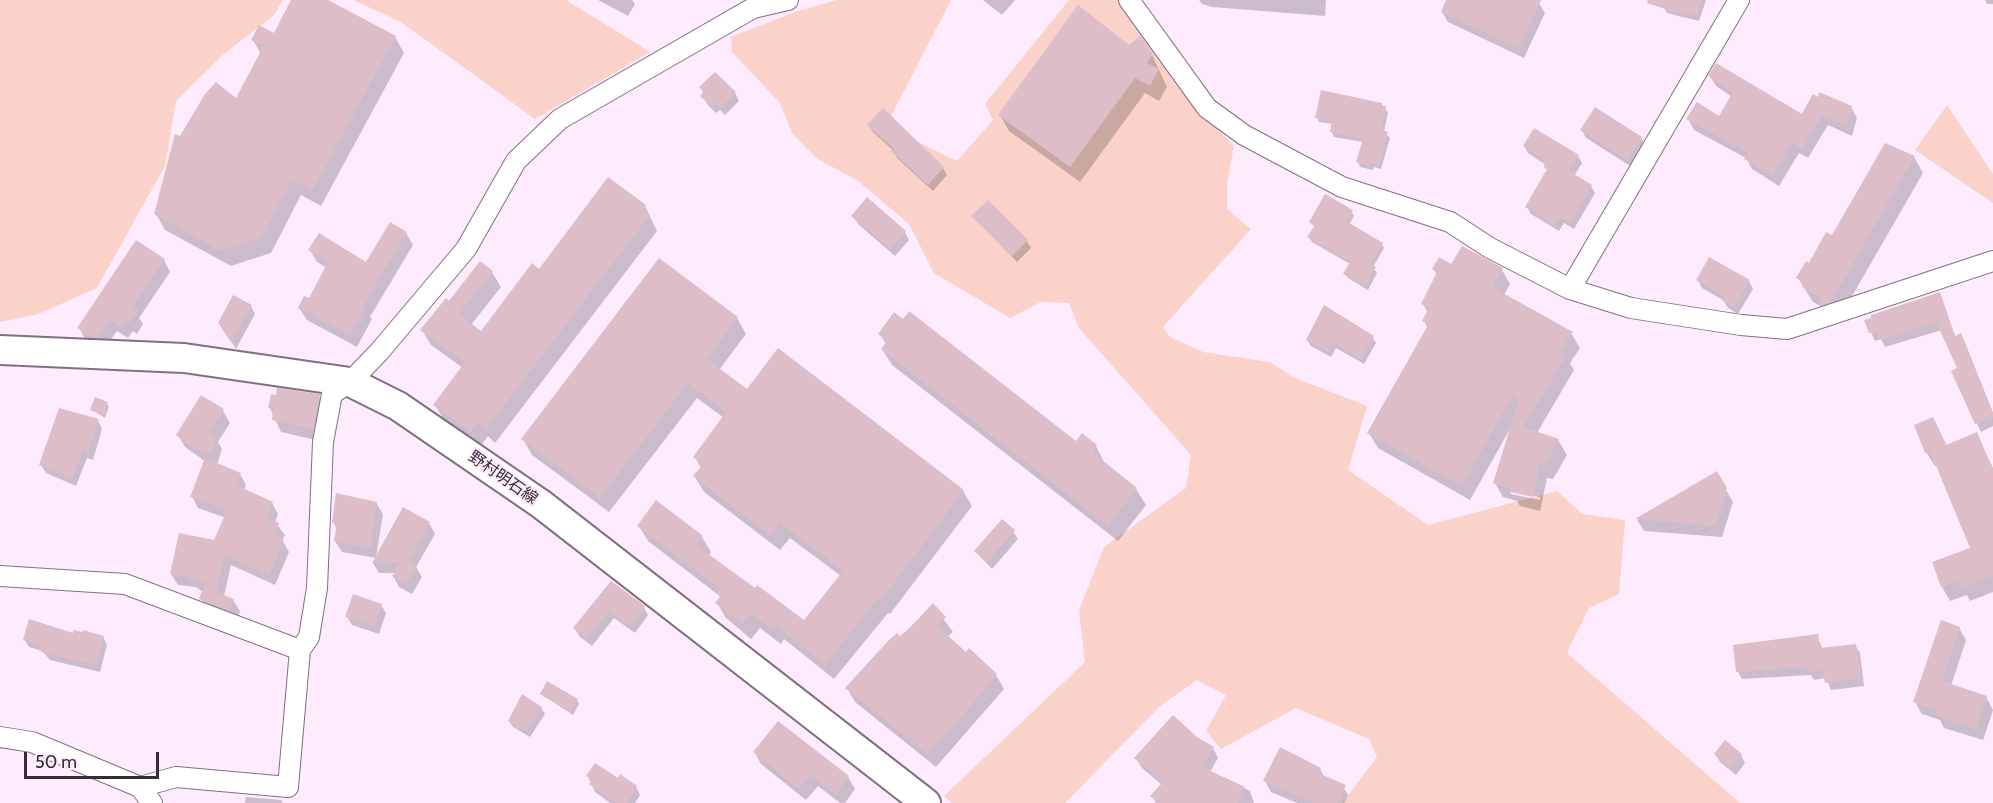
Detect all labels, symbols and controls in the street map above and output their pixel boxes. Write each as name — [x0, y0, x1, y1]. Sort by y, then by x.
street label: 野村明石線 — [465, 447, 541, 509]
scale bar — [27, 740, 162, 778]
text: 50 m — [35, 751, 77, 773]

